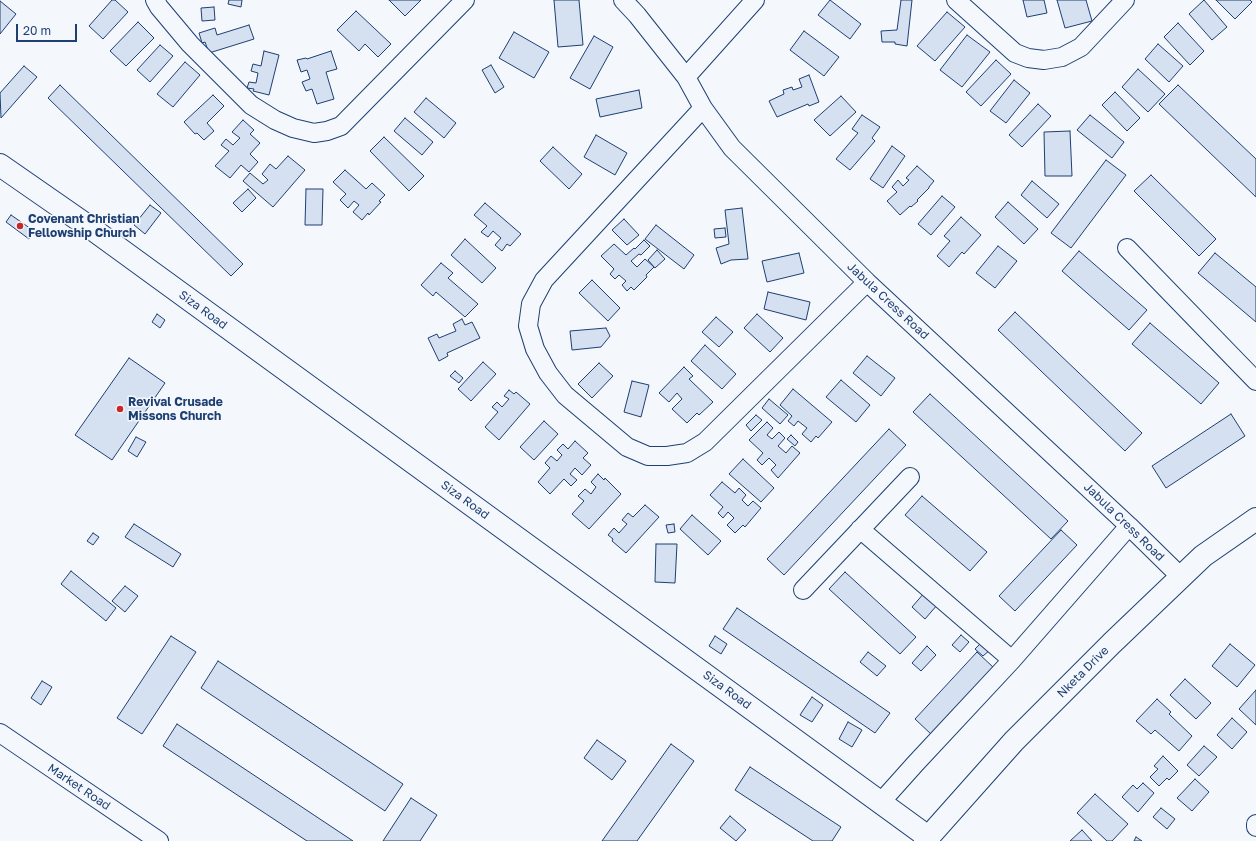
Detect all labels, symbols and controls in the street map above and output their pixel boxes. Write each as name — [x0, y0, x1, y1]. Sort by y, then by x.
scale bar — [18, 16, 79, 42]
text: 20 m — [23, 23, 51, 38]
place label: Covenant Christian Fellowship Church — [28, 212, 140, 240]
marker: Covenant Christian Fellowship Church — [15, 221, 25, 231]
street label: Jabula Cress Road — [844, 259, 932, 343]
street label: Siza Road — [176, 288, 230, 332]
place label: Revival Crusade Missons Church — [128, 395, 223, 423]
marker: Revival Crusade Missons Church — [115, 404, 125, 414]
street label: Siza Road — [438, 478, 492, 522]
street label: Jabula Cress Road — [1081, 480, 1167, 564]
street label: Nketa Drive — [1054, 643, 1112, 701]
street label: Siza Road — [700, 668, 754, 712]
street label: Market Road — [45, 761, 113, 813]

